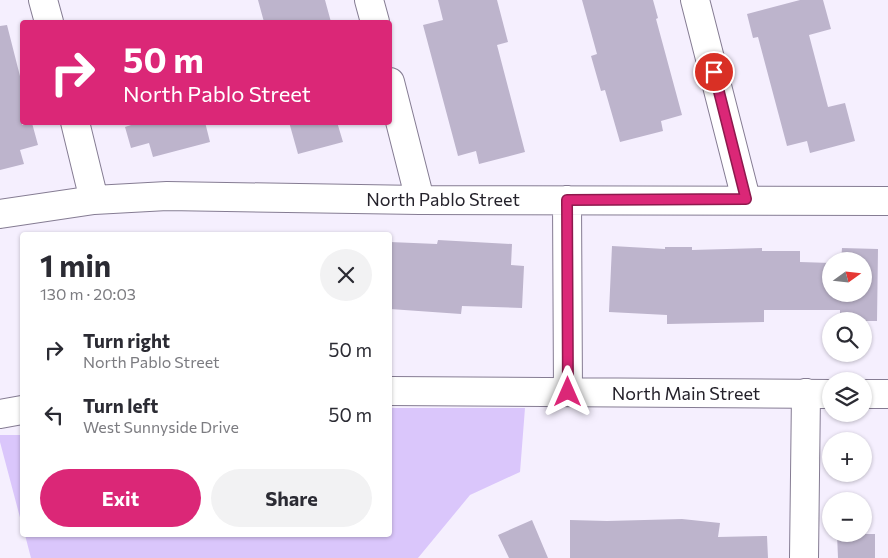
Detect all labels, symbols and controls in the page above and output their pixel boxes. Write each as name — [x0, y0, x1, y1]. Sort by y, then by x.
text: 50 m — [123, 37, 204, 80]
icon: right — [40, 40, 105, 105]
pin — [693, 51, 735, 93]
icon: arrive — [700, 58, 728, 86]
text: North Pablo Street — [123, 80, 311, 107]
street label: North Pablo Street — [366, 188, 520, 210]
text: 1 min — [40, 246, 111, 283]
button: close — [320, 249, 372, 301]
north arrow — [822, 252, 872, 302]
map controls — [822, 252, 872, 542]
text: 130 m · 20:03 — [40, 284, 136, 303]
button: search — [822, 312, 872, 362]
text: Turn right — [83, 329, 170, 352]
icon: right — [40, 336, 68, 364]
text: 50 m — [328, 338, 372, 361]
text: North Pablo Street — [83, 352, 220, 371]
position arrow — [541, 365, 593, 417]
button: layers — [822, 372, 872, 422]
street label: North Main Street — [612, 382, 760, 404]
text: Turn left — [83, 394, 158, 417]
icon: left — [40, 401, 68, 429]
text: 50 m — [328, 403, 372, 426]
text: West Sunnyside Drive — [83, 417, 239, 436]
button: + — [822, 432, 872, 482]
button: Exit — [40, 469, 201, 527]
button: Share — [211, 469, 372, 527]
button: − — [822, 492, 872, 542]

